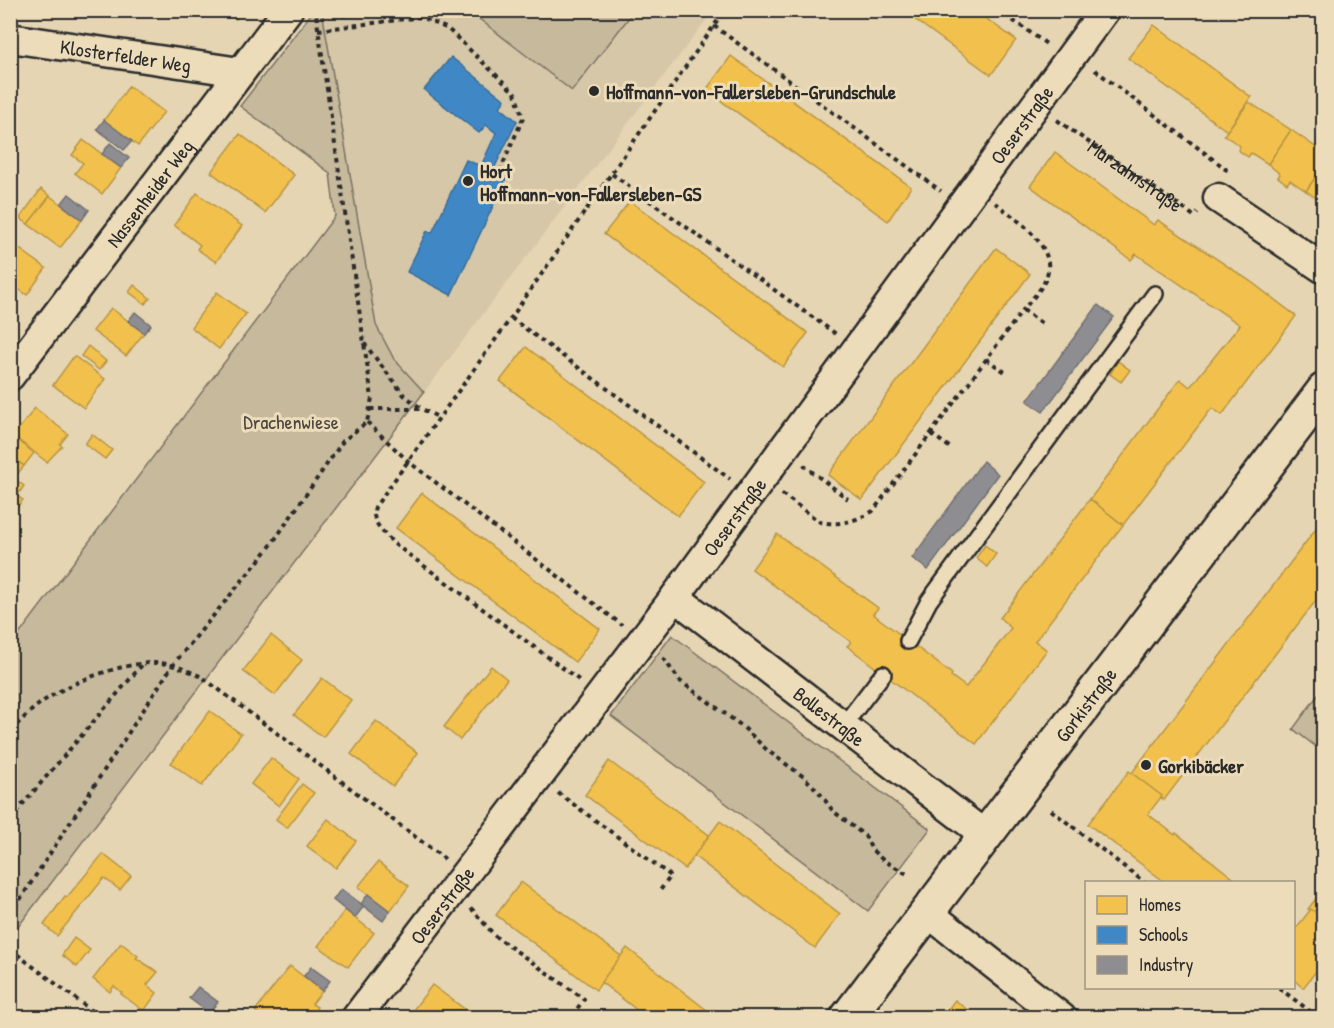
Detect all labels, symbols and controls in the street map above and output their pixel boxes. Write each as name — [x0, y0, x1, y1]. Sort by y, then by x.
street label: Klosterfelder Weg — [59, 32, 193, 78]
place label: Hoffmann-von-Fallersleben-Grundschule — [606, 78, 896, 105]
street label: Oeserstraße — [983, 80, 1059, 169]
marker: Hoffmann-von-Fallersleben-Grundschule — [587, 84, 601, 98]
street label: Marzahnstraße — [1083, 132, 1188, 218]
street label: Nassenheider Weg — [99, 133, 199, 252]
place label: Hort Hoffmann-von-Fallersleben-GS — [480, 157, 702, 207]
marker: Hort Hoffmann-von-Fallersleben-GS — [461, 174, 475, 188]
park label: Drachenwiese — [243, 408, 339, 435]
street label: Oeserstraße — [696, 472, 772, 561]
street label: Gorkistraße — [1048, 661, 1122, 747]
street label: Bollestraße — [788, 680, 871, 752]
place label: Gorkibäcker — [1158, 752, 1244, 779]
marker: Gorkibäcker — [1139, 758, 1153, 772]
street label: Oeserstraße — [403, 860, 480, 949]
legend — [1085, 881, 1295, 989]
text: Homes — [1139, 892, 1181, 917]
text: Schools — [1139, 922, 1188, 947]
text: Industry — [1139, 952, 1194, 977]

